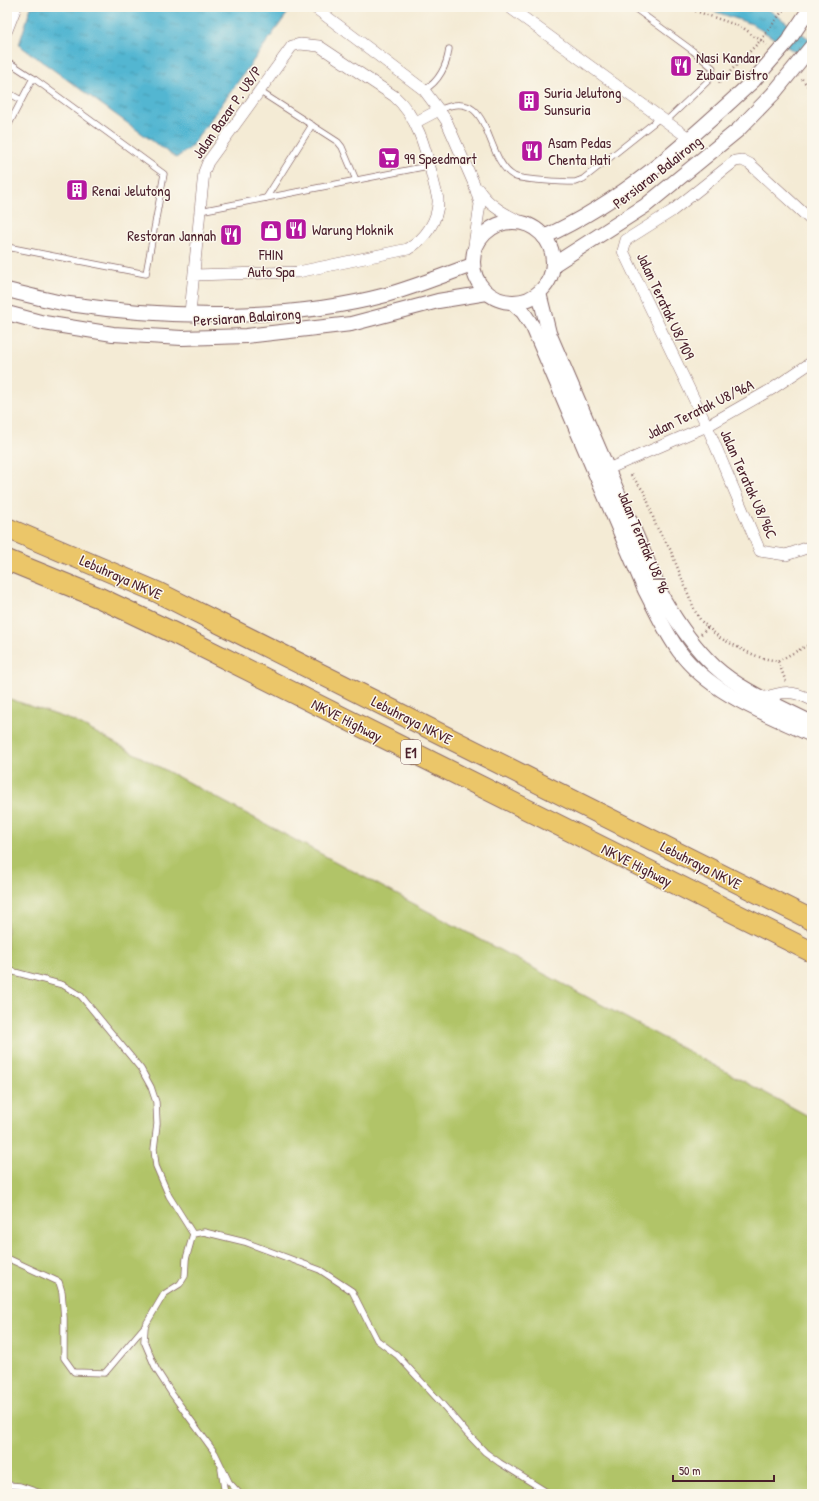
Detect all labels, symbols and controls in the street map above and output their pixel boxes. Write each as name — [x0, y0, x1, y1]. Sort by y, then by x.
place label: Nasi Kandar Zubair Bistro — [696, 47, 768, 85]
restaurant icon: Nasi Kandar Zubair Bistro — [668, 53, 694, 79]
street label: Jalan Bazar P. U8/P — [187, 61, 267, 163]
place label: Suria Jelutong Sunsuria — [544, 82, 622, 120]
building icon: Suria Jelutong Sunsuria — [516, 88, 542, 114]
street label: Persiaran Balairong — [608, 130, 706, 213]
place label: Asam Pedas Chenta Hati — [548, 132, 612, 170]
restaurant icon: Asam Pedas Chenta Hati — [519, 138, 545, 164]
supermarket icon: 99 Speedmart — [376, 145, 402, 171]
place label: 99 Speedmart — [404, 148, 477, 169]
building icon: Renai Jelutong — [64, 177, 90, 203]
place label: Renai Jelutong — [92, 180, 171, 201]
restaurant icon: Warung Moknik — [283, 216, 309, 242]
shop icon: FHIN Auto Spa — [258, 218, 284, 244]
place label: Warung Moknik — [312, 219, 393, 240]
restaurant icon: Restoran Jannah — [218, 222, 244, 248]
place label: Restoran Jannah — [127, 225, 216, 246]
place label: FHIN Auto Spa — [247, 244, 295, 282]
street label: Jalan Teratak U8/109 — [632, 249, 700, 363]
street label: Persiaran Balairong — [192, 303, 302, 331]
street label: Jalan Teratak U8/96A — [643, 374, 758, 444]
street label: Jalan Teratak U8/96C — [715, 426, 783, 542]
street label: Jalan Teratak U8/96 — [613, 488, 675, 596]
street label: Lebuhraya NKVE — [76, 549, 166, 605]
street label: Lebuhraya NKVE — [368, 691, 456, 750]
street label: NKVE Highway — [308, 693, 386, 747]
road number: E1 — [401, 740, 421, 764]
street label: Lebuhraya NKVE — [657, 836, 745, 895]
street label: NKVE Highway — [598, 838, 676, 892]
scale bar — [673, 1457, 774, 1483]
text: 50 m — [679, 1462, 700, 1479]

